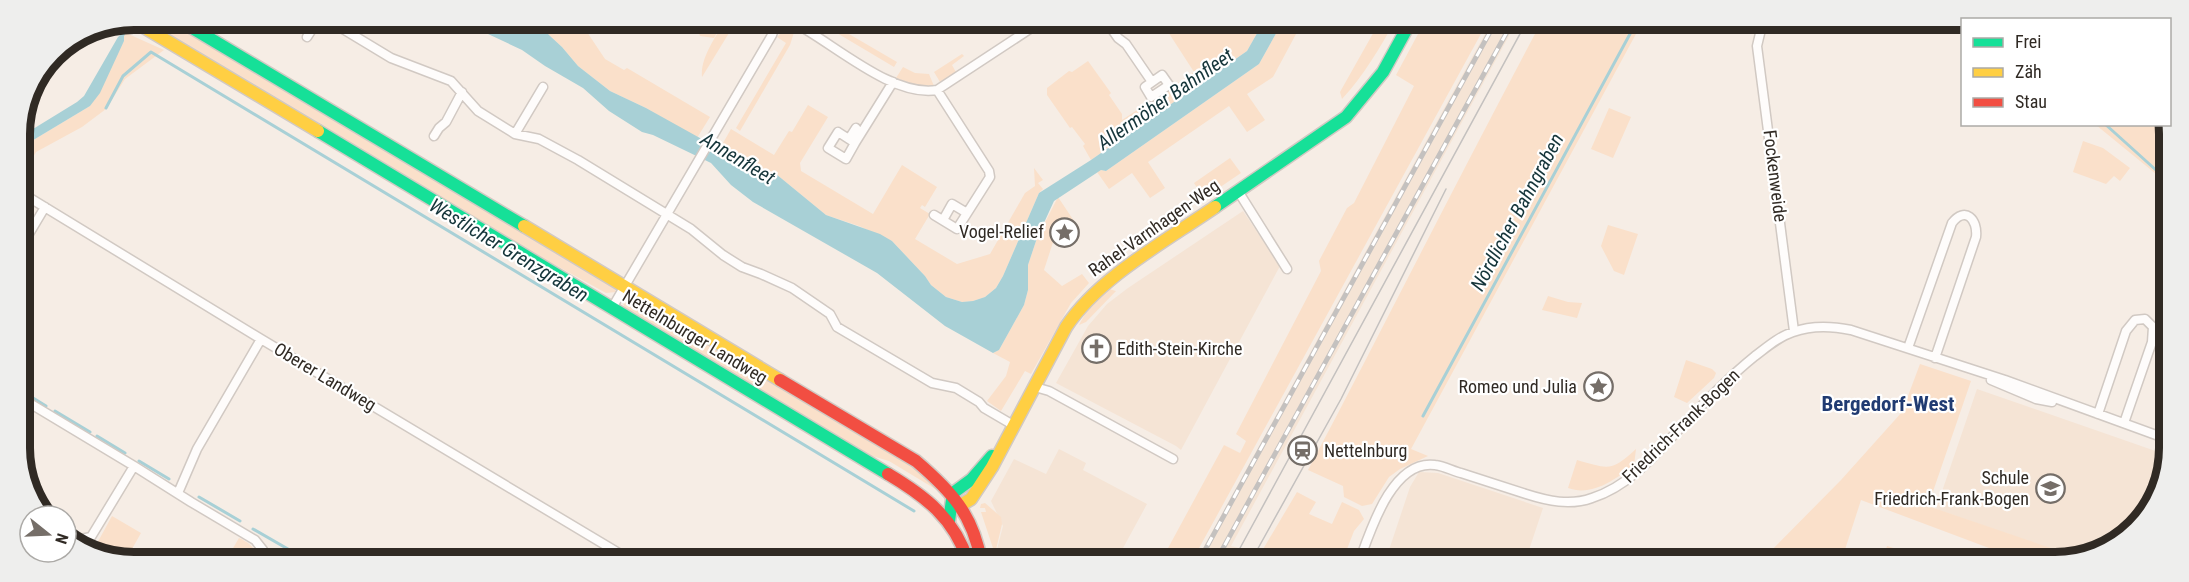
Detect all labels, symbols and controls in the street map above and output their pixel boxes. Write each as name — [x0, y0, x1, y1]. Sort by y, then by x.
legend — [1961, 18, 2171, 126]
text: Frei — [2015, 31, 2041, 52]
water label: Allermöher Bahnfleet — [1091, 43, 1238, 155]
text: Zäh — [2015, 61, 2042, 82]
text: Stau — [2015, 91, 2047, 112]
water label: Annenfleet — [696, 126, 780, 190]
water label: Nördlicher Bahngraben — [1465, 129, 1569, 295]
street label: Fockenweide — [1759, 129, 1792, 223]
street label: Rahel-Varnhagen-Weg — [1084, 175, 1223, 281]
water label: Westlicher Grenzgraben — [425, 193, 593, 307]
place icon: Vogel-Relief — [1049, 216, 1081, 248]
place label: Vogel-Relief — [959, 221, 1044, 242]
street label: Nettelnburger Landweg — [619, 285, 771, 388]
church icon: Edith-Stein-Kirche — [1080, 333, 1112, 365]
street label: Oberer Landweg — [270, 338, 380, 415]
place label: Edith-Stein-Kirche — [1117, 338, 1242, 359]
street label: Friedrich-Frank-Bogen — [1618, 364, 1744, 487]
place icon: Romeo und Julia — [1582, 371, 1614, 403]
place label: Romeo und Julia — [1458, 376, 1577, 397]
district label: Bergedorf-West — [1821, 392, 1955, 416]
station icon: Nettelnburg — [1287, 435, 1319, 467]
place label: Nettelnburg — [1324, 440, 1407, 461]
place label: Schule Friedrich-Frank-Bogen — [1874, 467, 2029, 509]
school or university icon: Schule Friedrich-Frank-Bogen — [2034, 472, 2066, 504]
north arrow — [18, 504, 78, 564]
text: N — [51, 531, 72, 546]

